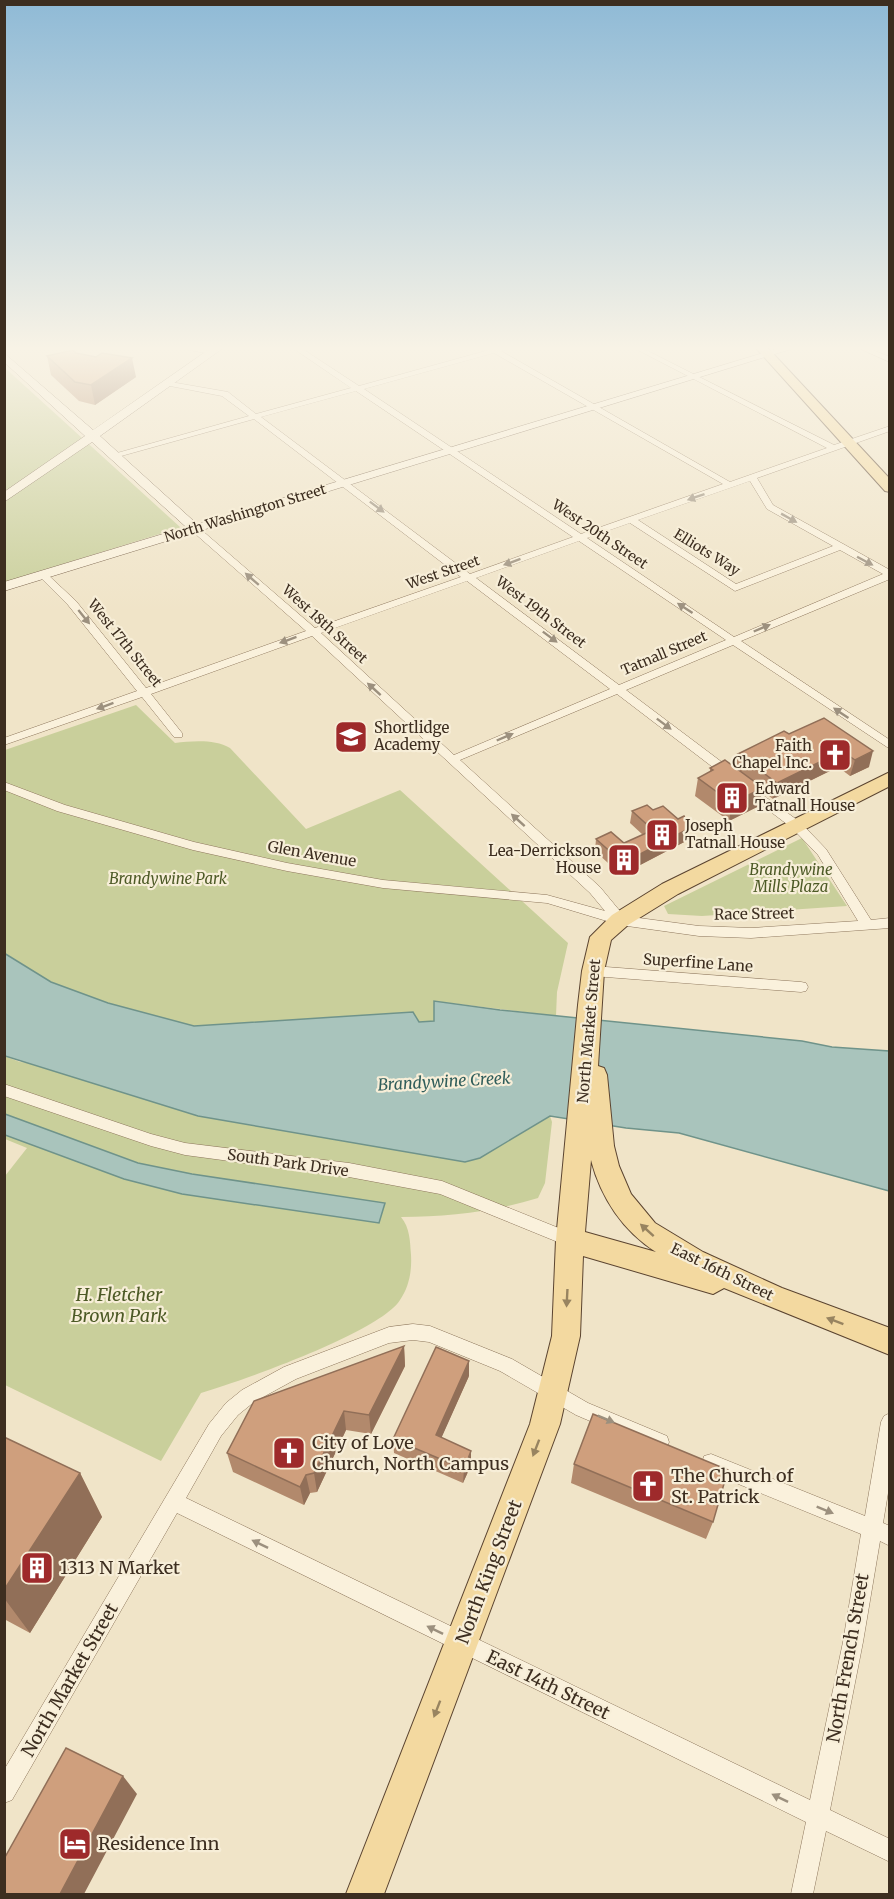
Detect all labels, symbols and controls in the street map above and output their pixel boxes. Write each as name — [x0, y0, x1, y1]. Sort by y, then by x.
street label: North Washington Street — [162, 480, 329, 546]
one-way arrow — [687, 492, 705, 502]
street label: West 20th Street — [548, 495, 652, 573]
one-way arrow — [369, 501, 385, 513]
one-way arrow — [781, 513, 798, 523]
street label: Elliots Way — [671, 525, 744, 580]
street label: West Street — [403, 551, 483, 593]
one-way arrow — [856, 556, 873, 566]
one-way arrow — [503, 558, 521, 568]
street label: West 19th Street — [491, 572, 590, 652]
one-way arrow — [245, 573, 260, 586]
street label: West 18th Street — [278, 580, 372, 667]
street label: West 17th Street — [83, 595, 166, 691]
one-way arrow — [677, 602, 693, 614]
one-way arrow — [77, 609, 90, 625]
one-way arrow — [754, 623, 772, 633]
street label: Tatnall Street — [618, 627, 710, 679]
one-way arrow — [542, 631, 557, 643]
one-way arrow — [279, 635, 297, 645]
one-way arrow — [367, 682, 381, 696]
one-way arrow — [96, 702, 114, 712]
one-way arrow — [833, 708, 849, 719]
place label: Shortlidge Academy — [373, 718, 449, 754]
one-way arrow — [656, 718, 672, 731]
school or university icon: Shortlidge Academy — [333, 719, 369, 755]
one-way arrow — [496, 732, 514, 741]
place label: Faith Chapel Inc. — [732, 736, 812, 772]
church icon: Faith Chapel Inc. — [817, 737, 853, 773]
place label: Edward Tatnall House — [755, 779, 855, 815]
building icon: Edward Tatnall House — [714, 780, 750, 816]
one-way arrow — [511, 814, 526, 827]
place label: Joseph Tatnall House — [684, 816, 785, 852]
building icon: Joseph Tatnall House — [644, 817, 680, 853]
street label: Glen Avenue — [266, 836, 358, 871]
place label: Lea-Derrickson House — [488, 841, 601, 877]
building icon: Lea-Derrickson House — [606, 842, 642, 878]
park label: Brandywine Mills Plaza — [749, 860, 833, 896]
park label: Brandywine Park — [109, 869, 228, 888]
street label: Race Street — [714, 903, 794, 924]
street label: Superfine Lane — [643, 949, 754, 976]
street label: North Market Street — [573, 958, 604, 1104]
water label: Brandywine Creek — [377, 1068, 511, 1094]
street label: South Park Drive — [226, 1145, 350, 1180]
one-way arrow — [640, 1224, 655, 1237]
street label: East 16th Street — [668, 1238, 777, 1305]
park label: H. Fletcher Brown Park — [71, 1283, 167, 1327]
one-way arrow — [563, 1288, 572, 1307]
one-way arrow — [826, 1316, 844, 1325]
one-way arrow — [597, 1414, 615, 1424]
place label: City of Love Church, North Campus — [312, 1431, 509, 1475]
church icon: City of Love Church, North Campus — [271, 1435, 307, 1471]
one-way arrow — [531, 1439, 541, 1457]
place label: The Church of St. Patrick — [671, 1464, 794, 1508]
church icon: The Church of St. Patrick — [630, 1468, 666, 1504]
street label: North King Street — [450, 1496, 527, 1647]
one-way arrow — [816, 1505, 834, 1515]
one-way arrow — [251, 1539, 268, 1549]
building icon: 1313 N Market — [19, 1550, 55, 1586]
place label: 1313 N Market — [60, 1556, 180, 1579]
street label: North French Street — [821, 1572, 874, 1744]
street label: North Market Street — [16, 1599, 123, 1761]
one-way arrow — [426, 1625, 443, 1635]
street label: East 14th Street — [483, 1645, 614, 1724]
one-way arrow — [432, 1700, 441, 1718]
one-way arrow — [772, 1793, 789, 1802]
hotel icon: Residence Inn — [57, 1826, 93, 1862]
place label: Residence Inn — [98, 1832, 220, 1855]

